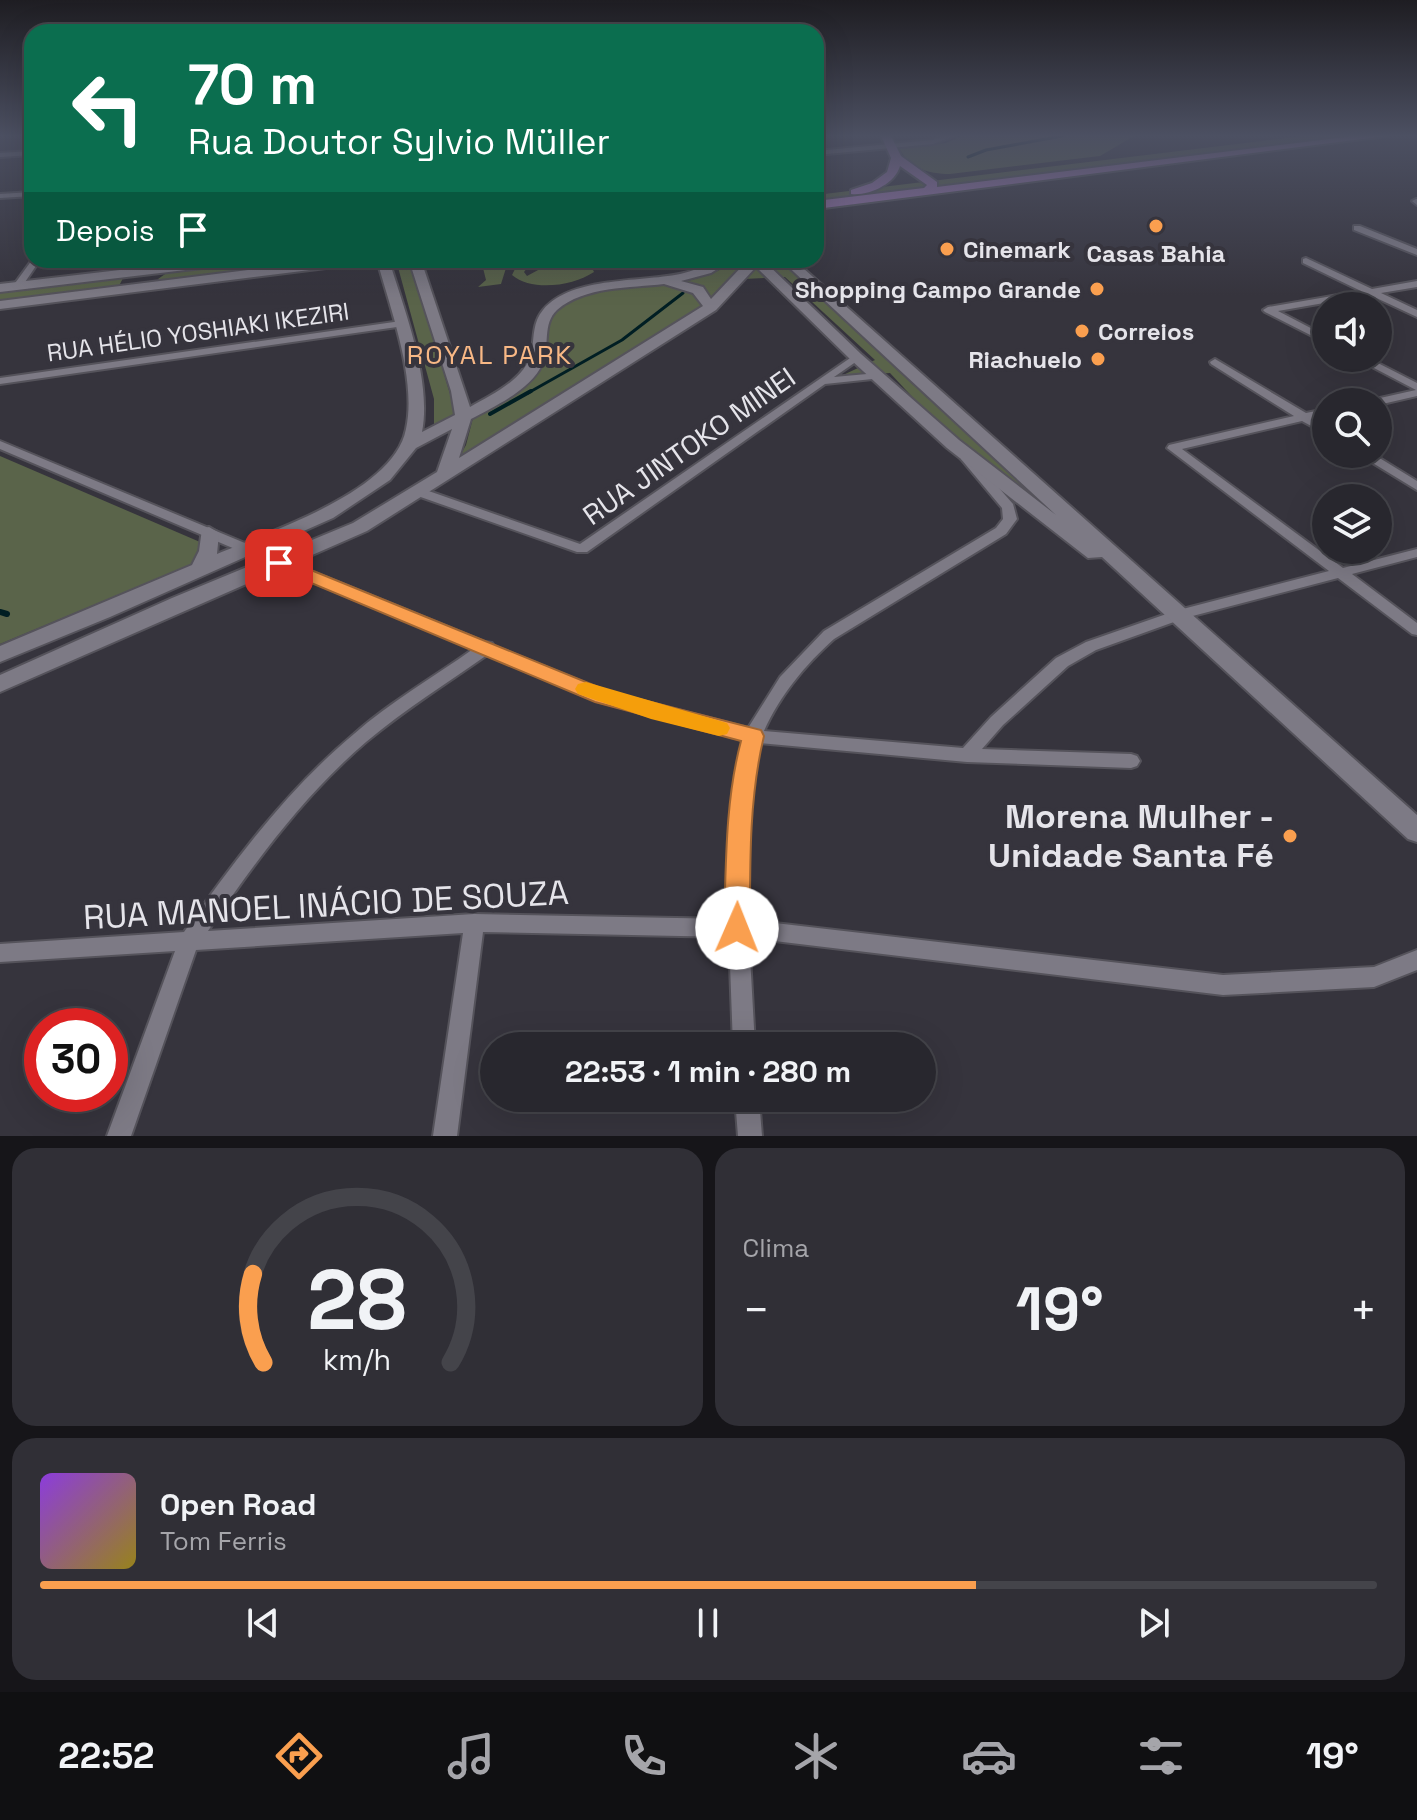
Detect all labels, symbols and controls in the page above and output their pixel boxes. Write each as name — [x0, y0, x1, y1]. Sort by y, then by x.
text: 70 m — [188, 49, 317, 120]
icon: left — [56, 56, 160, 160]
text: Rua Doutor Sylvio Müller — [188, 119, 610, 165]
icon: arrive — [171, 208, 215, 252]
text: Depois — [56, 211, 155, 250]
marker: Casas Bahia — [1147, 217, 1165, 235]
place label: Cinemark — [963, 234, 1071, 265]
place label: Casas Bahia — [1086, 238, 1226, 269]
marker: Cinemark — [938, 240, 956, 258]
place label: Shopping Campo Grande — [795, 274, 1081, 305]
marker: Shopping Campo Grande — [1088, 280, 1106, 298]
map controls — [1312, 292, 1392, 564]
button: sound — [1312, 292, 1392, 372]
street label: RUA HÉLIO YOSHIAKI IKEZIRI — [45, 295, 351, 369]
place label: Correios — [1098, 316, 1194, 347]
marker: Correios — [1073, 322, 1091, 340]
district label: ROYAL PARK — [407, 338, 573, 372]
place label: Riachuelo — [968, 344, 1082, 375]
marker: Riachuelo — [1089, 350, 1107, 368]
street label: RUA JINTOKO MINEI — [576, 359, 802, 533]
button: search — [1312, 388, 1392, 468]
button: layers — [1312, 484, 1392, 564]
pin — [245, 529, 313, 597]
icon: arrive — [257, 541, 301, 585]
place label: Morena Mulher - Unidade Santa Fé — [988, 795, 1274, 877]
marker: Morena Mulher - Unidade Santa Fé — [1281, 827, 1299, 845]
street label: RUA MANOEL INÁCIO DE SOUZA — [82, 871, 570, 939]
position arrow — [695, 886, 779, 970]
speed limit sign: 30 — [24, 1008, 128, 1112]
text: 22:53 · 1 min · 280 m — [565, 1052, 851, 1091]
text: Clima — [743, 1231, 809, 1265]
text: 28 — [308, 1247, 407, 1353]
text: 19° — [1016, 1271, 1104, 1348]
text: − — [743, 1282, 770, 1338]
text: + — [1350, 1282, 1377, 1338]
text: km/h — [323, 1342, 391, 1378]
text: Open Road — [160, 1485, 316, 1524]
text: Tom Ferris — [160, 1524, 287, 1558]
icon: previous — [241, 1601, 285, 1645]
icon: pause — [686, 1601, 730, 1645]
icon: next — [1132, 1601, 1176, 1645]
icon: directions — [271, 1728, 327, 1784]
icon: music — [443, 1728, 499, 1784]
icon: phone — [616, 1728, 672, 1784]
icon: climate — [788, 1728, 844, 1784]
icon: car — [961, 1728, 1017, 1784]
icon: filters — [1133, 1728, 1189, 1784]
text: 22:52 — [58, 1733, 154, 1779]
text: 19° — [1306, 1733, 1359, 1779]

